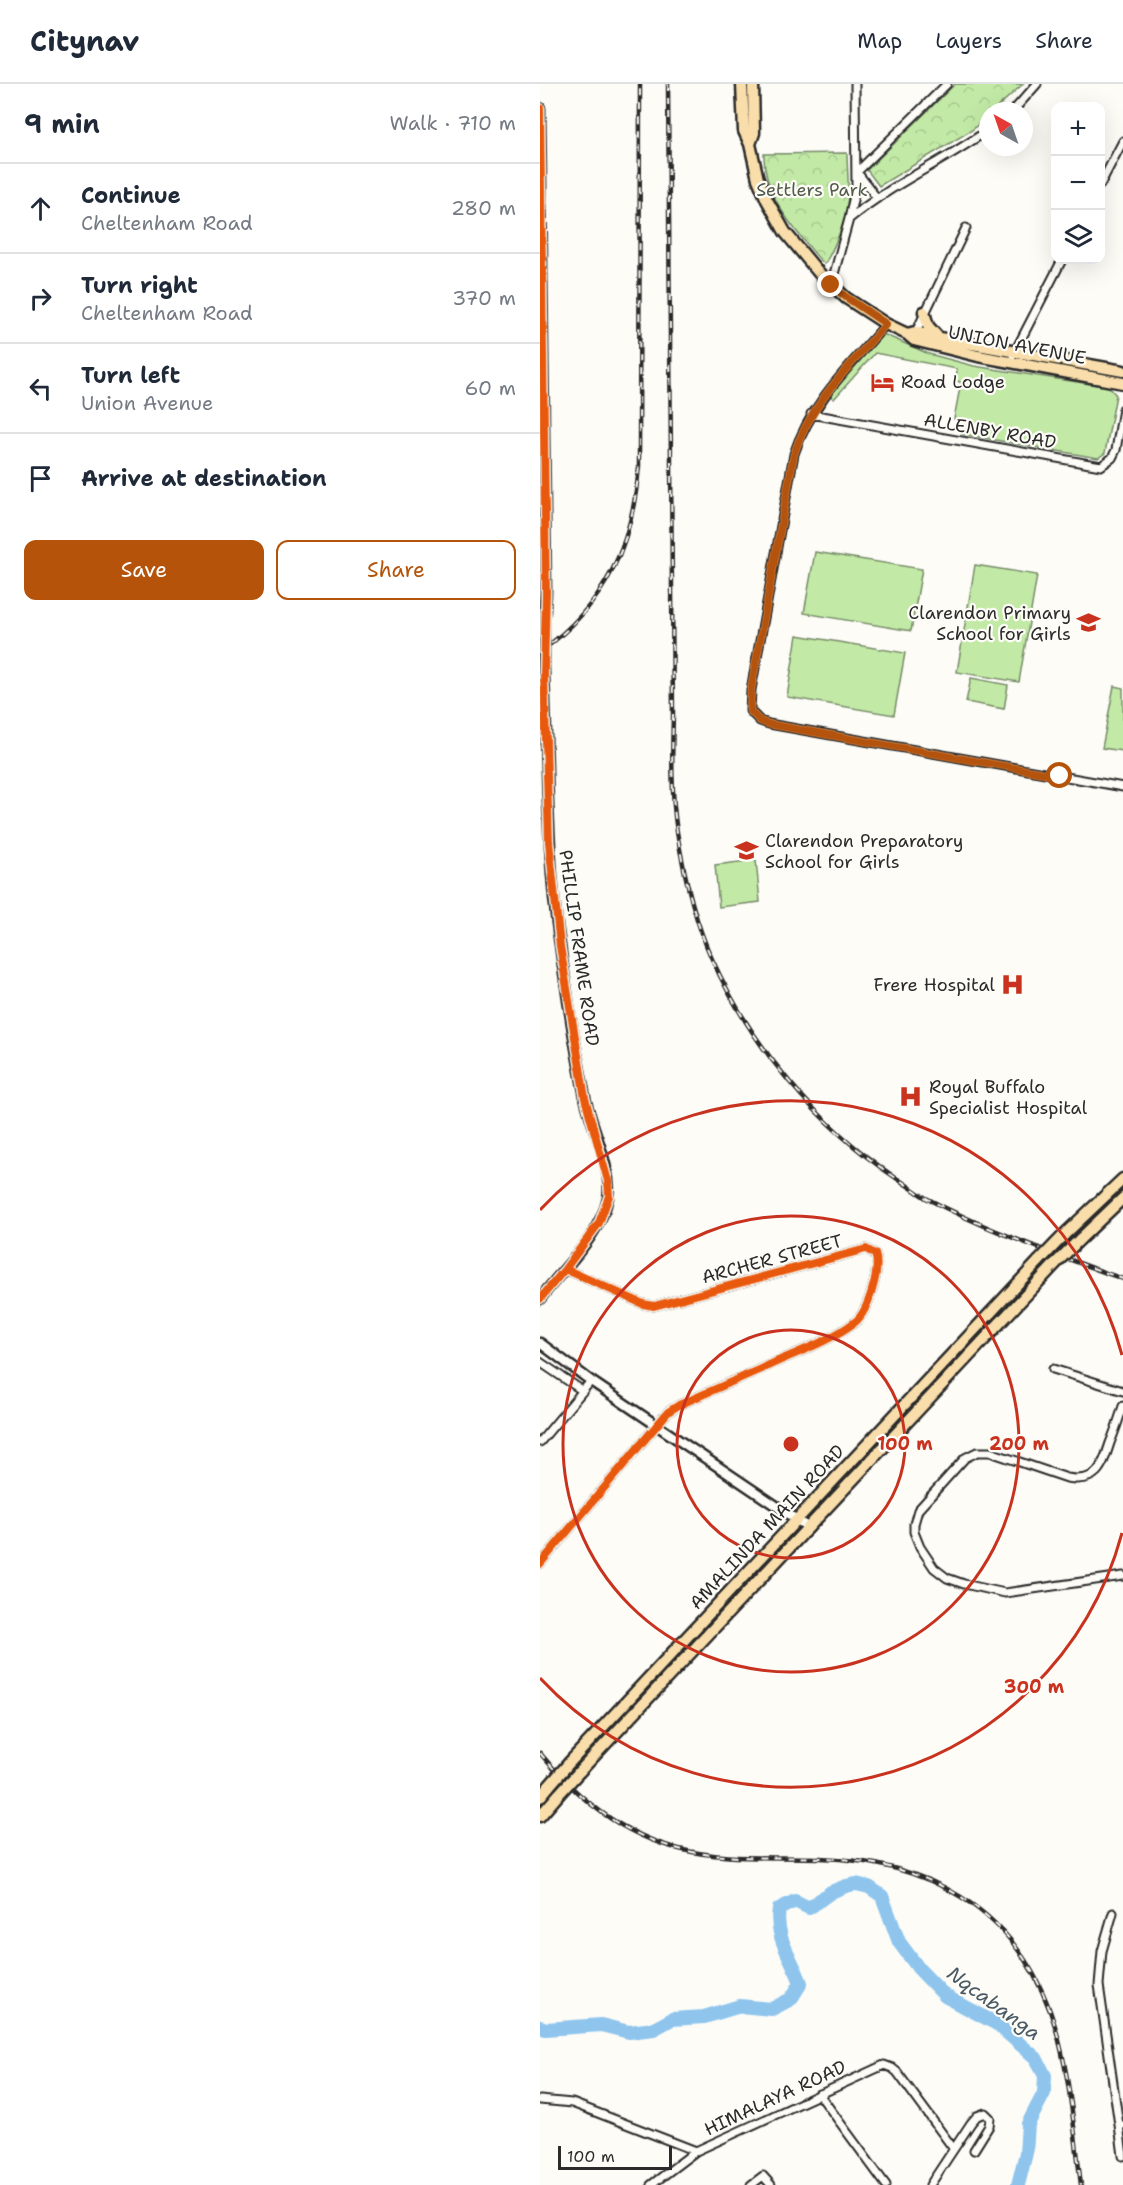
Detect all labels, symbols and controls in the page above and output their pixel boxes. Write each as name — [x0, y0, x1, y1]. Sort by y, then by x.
text: Citynav — [30, 22, 139, 60]
text: Map — [857, 27, 902, 55]
text: Layers — [935, 27, 1002, 55]
text: Share — [1035, 27, 1093, 55]
north arrow — [979, 102, 1033, 156]
map controls — [1051, 102, 1105, 264]
button: + — [1051, 102, 1105, 156]
text: 9 min — [24, 106, 100, 141]
text: Walk · 710 m — [390, 110, 516, 136]
button: − — [1051, 156, 1105, 210]
park label: Settlers Park — [756, 178, 868, 202]
text: Continue — [81, 181, 181, 210]
icon: ahead — [24, 192, 57, 225]
text: 280 m — [451, 195, 516, 221]
text: Cheltenham Road — [81, 210, 253, 236]
button: layers — [1051, 210, 1105, 264]
text: Turn right — [81, 271, 198, 300]
route end — [817, 271, 843, 297]
icon: right — [24, 282, 57, 315]
text: 370 m — [452, 285, 516, 311]
text: Cheltenham Road — [81, 300, 253, 326]
street label: UNION AVENUE — [946, 320, 1088, 370]
text: Turn left — [81, 361, 180, 390]
hotel icon: Road Lodge — [870, 369, 896, 395]
place label: Road Lodge — [901, 370, 1005, 394]
icon: left — [24, 372, 57, 405]
text: 60 m — [464, 375, 516, 401]
text: Union Avenue — [81, 390, 213, 416]
street label: ALLENBY ROAD — [922, 408, 1058, 454]
icon: arrive — [24, 462, 57, 495]
text: Arrive at destination — [81, 464, 327, 493]
button: Save — [24, 540, 264, 600]
button: Share — [276, 540, 516, 600]
place label: Clarendon Primary School for Girls — [908, 601, 1071, 646]
school or university icon: Clarendon Primary School for Girls — [1076, 610, 1102, 636]
route start — [1046, 762, 1072, 788]
place label: Clarendon Preparatory School for Girls — [765, 829, 963, 874]
school or university icon: Clarendon Preparatory School for Girls — [734, 838, 760, 864]
street label: PHILLIP FRAME ROAD — [553, 848, 605, 1048]
hospital icon: Frere Hospital — [1000, 972, 1026, 998]
place label: Frere Hospital — [873, 973, 996, 997]
place label: Royal Buffalo Specialist Hospital — [929, 1075, 1088, 1120]
hospital icon: Royal Buffalo Specialist Hospital — [898, 1084, 924, 1110]
street label: ARCHER STREET — [699, 1229, 845, 1289]
text: 100 m — [877, 1432, 933, 1456]
text: 200 m — [989, 1432, 1050, 1456]
centre of rings — [781, 1434, 801, 1454]
street label: AMALINDA MAIN ROAD — [684, 1439, 850, 1615]
text: 300 m — [1004, 1675, 1065, 1699]
water label: Nqcabanga — [942, 1960, 1046, 2046]
street label: HIMALAYA ROAD — [700, 2055, 850, 2141]
scale bar — [558, 2143, 672, 2170]
text: 100 m — [567, 2146, 615, 2167]

